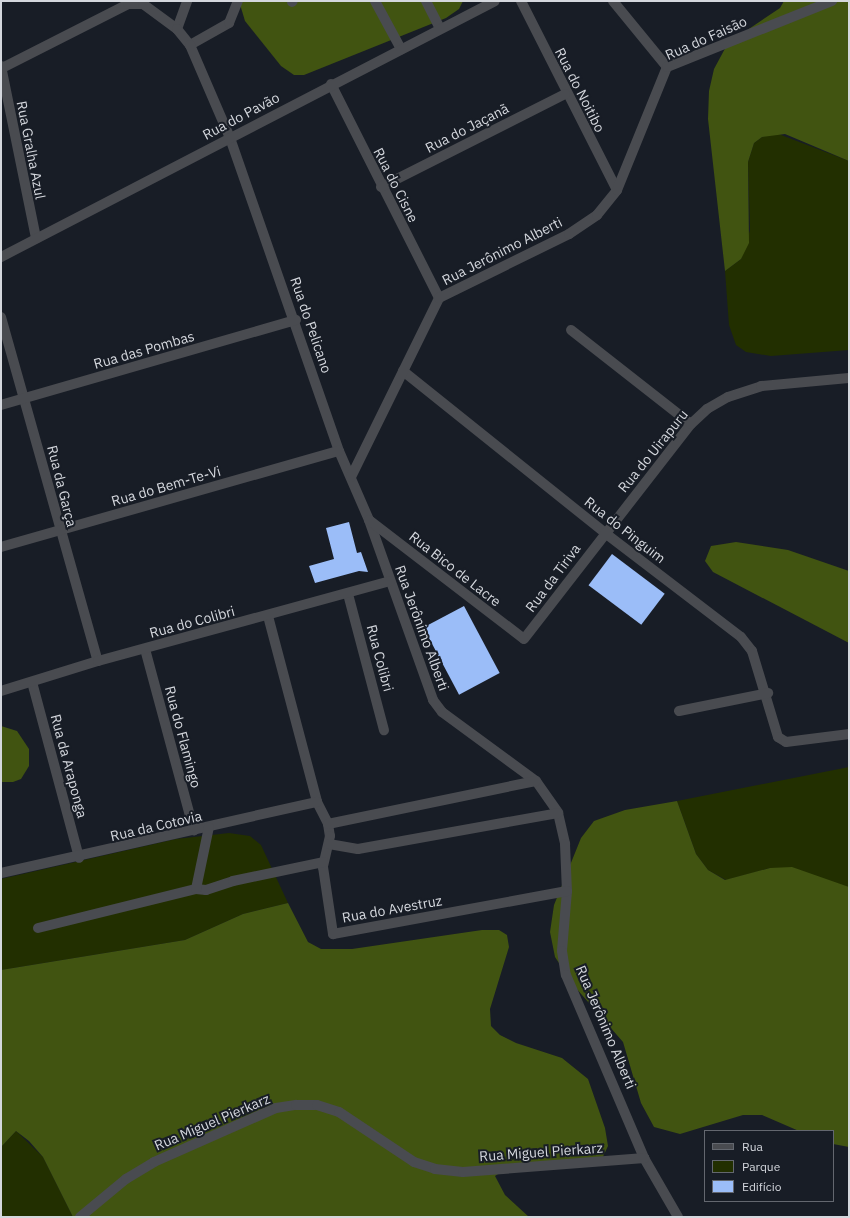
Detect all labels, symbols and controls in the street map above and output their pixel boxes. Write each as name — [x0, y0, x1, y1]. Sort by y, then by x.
street label: Rua do Faisão — [663, 13, 749, 63]
street label: Rua do Noitibo — [552, 45, 608, 135]
street label: Rua do Pavão — [200, 89, 282, 143]
street label: Rua Gralha Azul — [13, 99, 49, 201]
street label: Rua do Jaçanã — [422, 100, 512, 156]
street label: Rua do Cisne — [370, 145, 422, 225]
street label: Rua Jerônimo Alberti — [439, 213, 565, 289]
street label: Rua do Pelicano — [287, 275, 335, 375]
street label: Rua das Pombas — [92, 328, 196, 372]
street label: Rua do Uirapuru — [614, 406, 692, 496]
street label: Rua da Garça — [44, 444, 80, 528]
street label: Rua do Bem-Te-Vi — [109, 462, 223, 510]
street label: Rua do Pinguim — [581, 493, 669, 567]
street label: Rua Bico de Lacre — [406, 528, 504, 610]
street label: Rua da Tiriva — [522, 541, 584, 615]
street label: Rua Jerônimo Alberti — [391, 563, 453, 693]
street label: Rua do Colibri — [148, 603, 236, 641]
street label: Rua Colibri — [363, 623, 397, 693]
street label: Rua do Flamingo — [161, 684, 205, 790]
street label: Rua da Araponga — [47, 712, 91, 820]
street label: Rua da Cotovia — [109, 807, 203, 845]
street label: Rua do Avestruz — [341, 892, 443, 926]
street label: Rua Jerônimo Alberti — [572, 963, 640, 1091]
street label: Rua Miguel Pierkarz — [152, 1090, 272, 1154]
legend — [704, 1130, 834, 1202]
street label: Rua Miguel Pierkarz — [479, 1139, 603, 1165]
text: Rua — [742, 1139, 763, 1154]
text: Parque — [742, 1159, 780, 1174]
text: Edifício — [742, 1179, 781, 1194]

